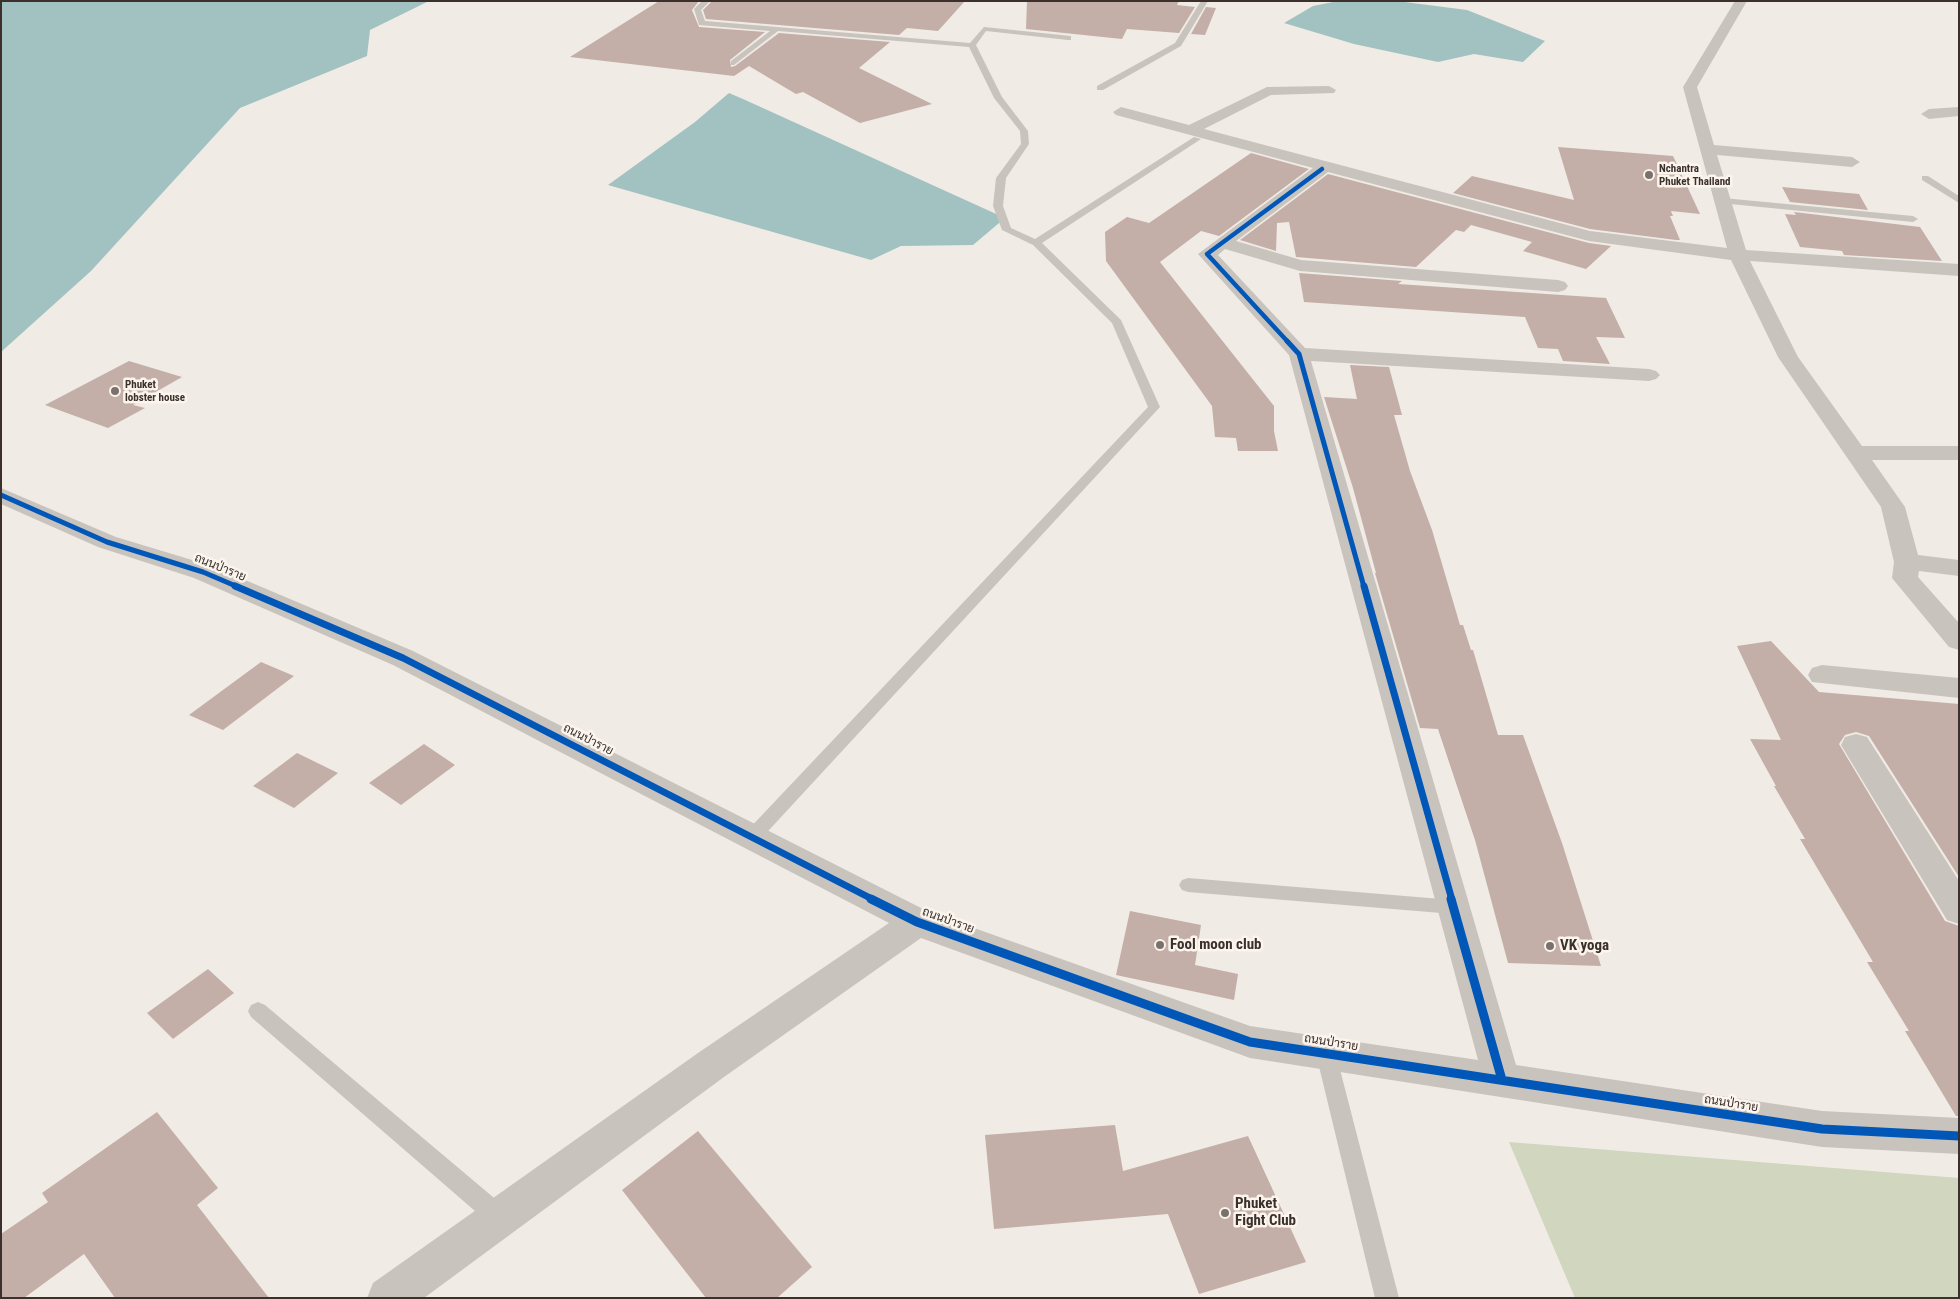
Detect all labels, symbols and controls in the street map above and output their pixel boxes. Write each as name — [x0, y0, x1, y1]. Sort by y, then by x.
place label: Nchantra Phuket Thailand — [1659, 162, 1731, 188]
marker: Nchantra Phuket Thailand — [1643, 169, 1655, 181]
place label: Phuket lobster house — [125, 378, 185, 404]
marker: Phuket lobster house — [109, 385, 121, 397]
street label: ถนนป่าราย — [192, 551, 248, 585]
street label: ถนนป่าราย — [560, 721, 616, 759]
street label: ถนนป่าราย — [920, 905, 976, 937]
place label: Fool moon club — [1170, 936, 1262, 954]
place label: VK yoga — [1560, 937, 1609, 955]
marker: Fool moon club — [1154, 939, 1166, 951]
marker: VK yoga — [1544, 940, 1556, 952]
street label: ถนนป่าราย — [1303, 1032, 1359, 1054]
street label: ถนนป่าราย — [1703, 1093, 1759, 1115]
place label: Phuket Fight Club — [1235, 1195, 1296, 1230]
marker: Phuket Fight Club — [1219, 1207, 1231, 1219]

